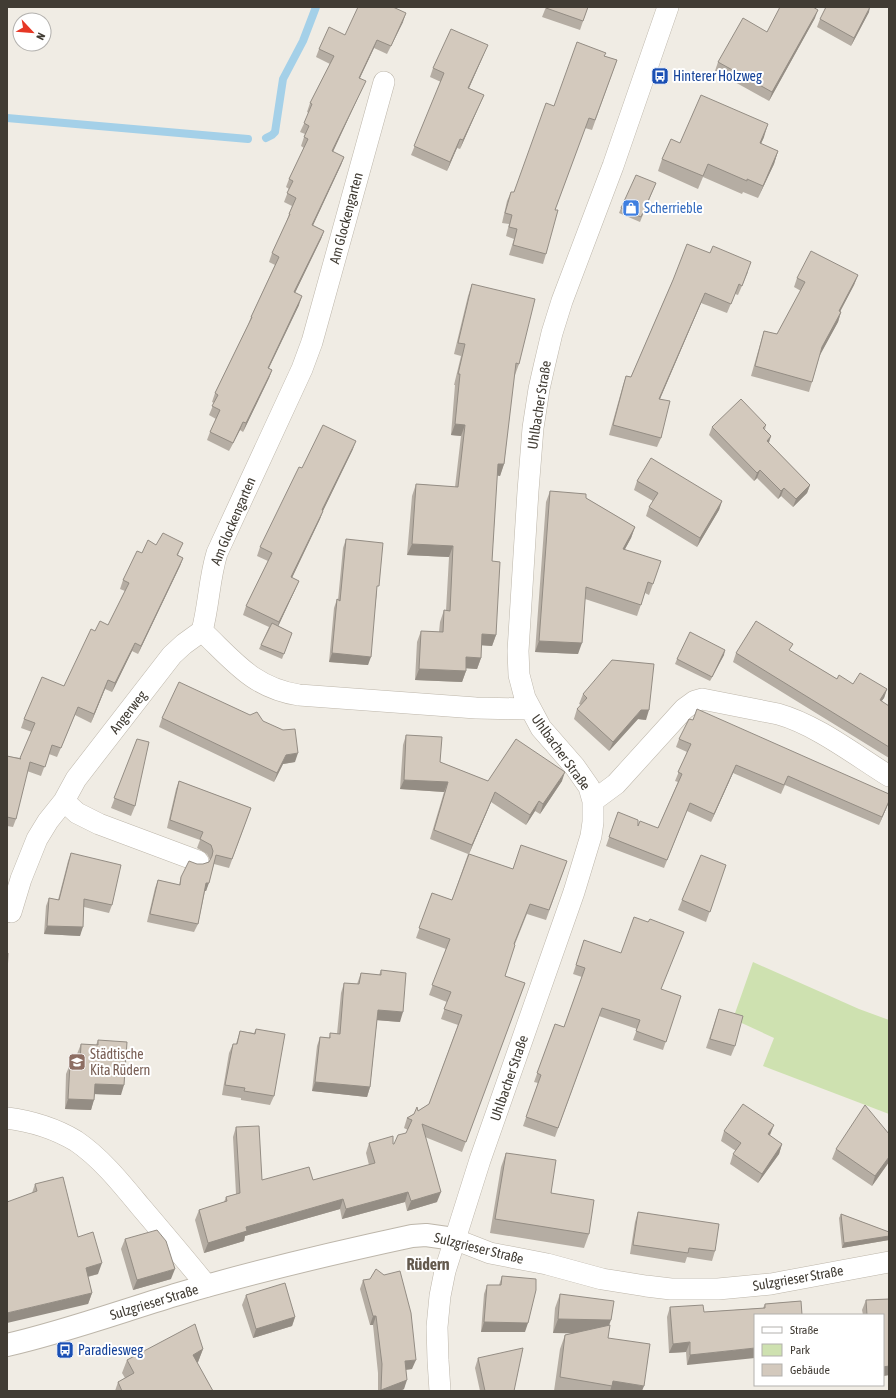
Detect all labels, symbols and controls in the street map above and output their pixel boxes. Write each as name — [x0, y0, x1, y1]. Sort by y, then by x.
north arrow — [12, 12, 52, 52]
text: N — [34, 31, 48, 42]
bus stop icon: Hinterer Holzweg — [650, 66, 670, 86]
place label: Hinterer Holzweg — [673, 68, 762, 84]
street label: Am Glockengarten — [326, 171, 366, 265]
shop icon: Scherrieble — [621, 198, 641, 218]
place label: Scherrieble — [644, 200, 703, 216]
street label: Uhlbacher Straße — [524, 360, 554, 450]
street label: Am Glockengarten — [207, 475, 259, 567]
street label: Angerweg — [106, 687, 150, 737]
street label: Uhlbacher Straße — [528, 711, 594, 793]
street label: Uhlbacher Straße — [487, 1033, 531, 1123]
place label: Städtische Kita Rüdern — [90, 1046, 150, 1078]
school or university icon: Städtische Kita Rüdern — [67, 1052, 87, 1072]
street label: Sulzgrieser Straße — [433, 1229, 525, 1267]
district label: Rüdern — [406, 1255, 450, 1273]
street label: Sulzgrieser Straße — [751, 1262, 845, 1294]
street label: Sulzgrieser Straße — [108, 1281, 200, 1323]
legend — [754, 1314, 884, 1386]
text: Straße — [790, 1323, 818, 1337]
bus stop icon: Paradiesweg — [55, 1340, 75, 1360]
place label: Paradiesweg — [78, 1342, 143, 1358]
text: Park — [790, 1343, 811, 1357]
text: Gebäude — [790, 1363, 830, 1377]

